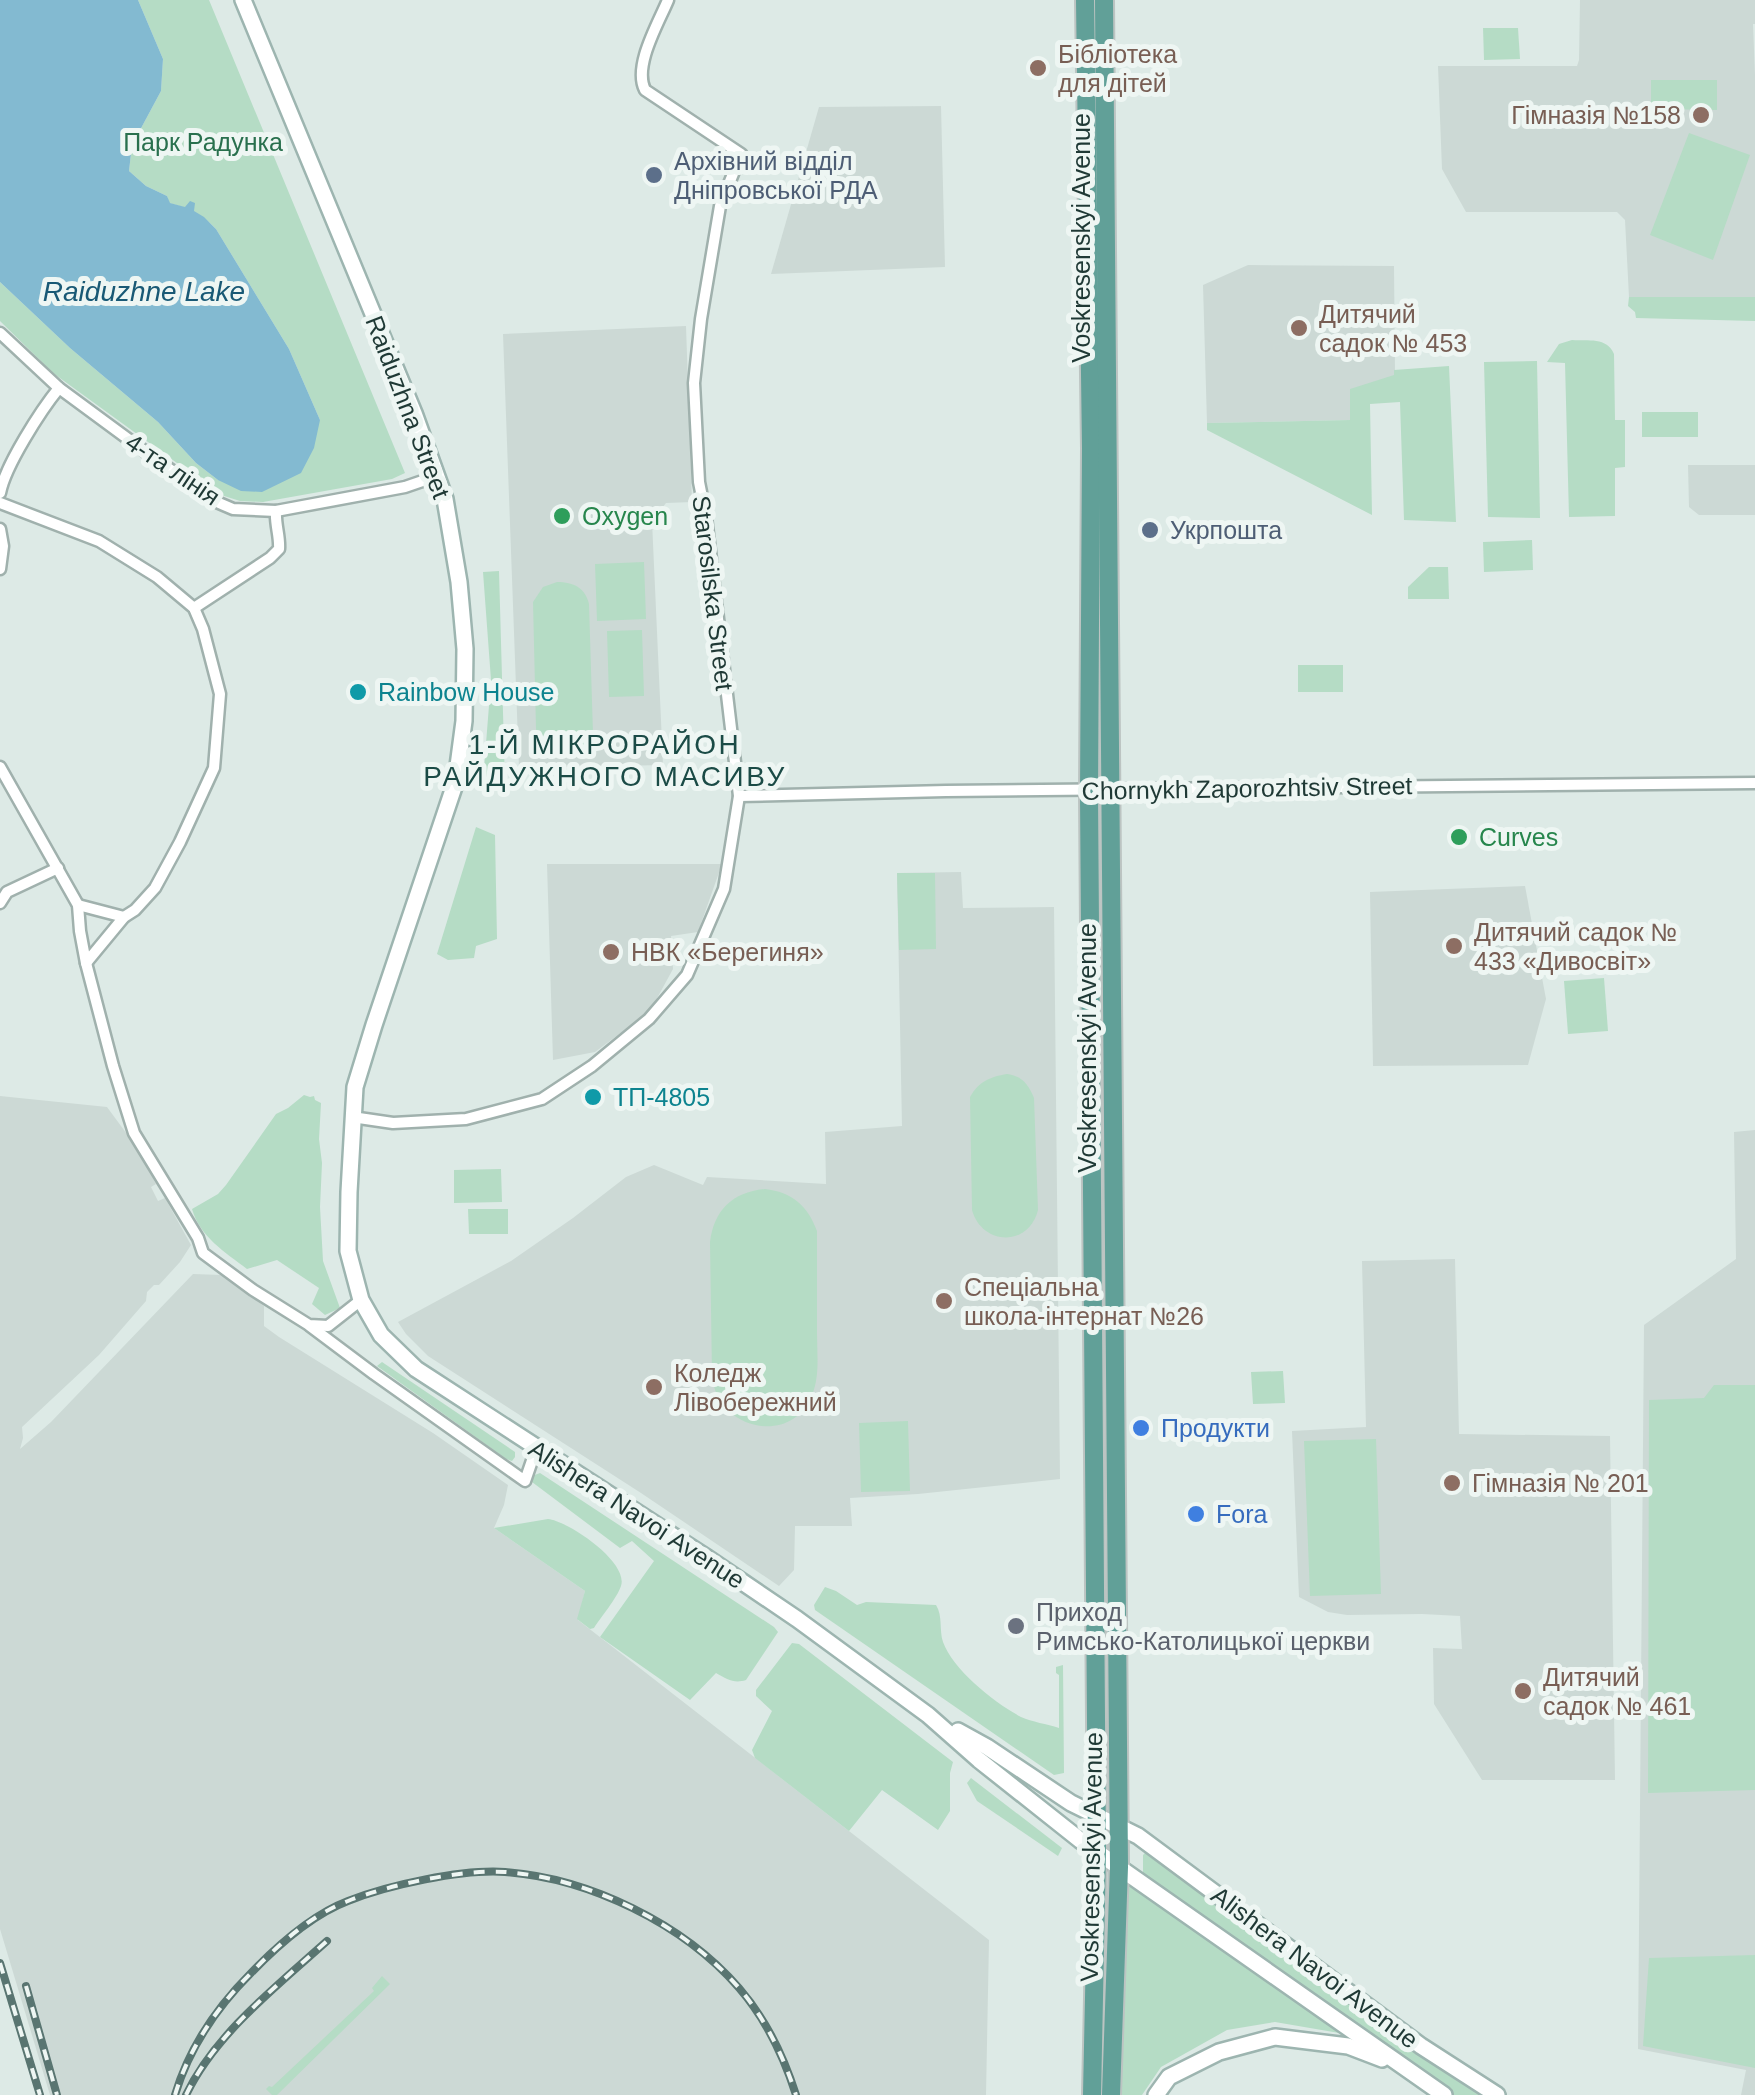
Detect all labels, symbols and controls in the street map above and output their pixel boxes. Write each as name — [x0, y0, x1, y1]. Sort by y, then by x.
place label: Бібліотека для дітей — [1058, 40, 1177, 97]
marker: Бібліотека для дітей — [1027, 57, 1049, 79]
place label: Гімназія №158 — [1511, 101, 1681, 129]
marker: Гімназія №158 — [1690, 104, 1712, 126]
street label: Voskresenskyi Avenue — [1067, 113, 1095, 363]
park label: Парк Радунка — [123, 128, 283, 156]
place label: Архівний відділ Дніпровської РДА — [674, 147, 878, 204]
marker: Архівний відділ Дніпровської РДА — [643, 164, 665, 186]
water label: Raiduzhne Lake — [43, 276, 245, 307]
place label: Дитячий садок № 453 — [1319, 300, 1467, 357]
street label: Raiduzhna Street — [360, 312, 456, 502]
marker: Дитячий садок № 453 — [1288, 317, 1310, 339]
street label: 4-та лінія — [121, 427, 225, 511]
street label: Starosilska Street — [687, 494, 739, 692]
place label: Oxygen — [582, 502, 668, 530]
marker: Oxygen — [551, 505, 573, 527]
place label: Укрпошта — [1170, 516, 1282, 544]
marker: Укрпошта — [1139, 519, 1161, 541]
place label: Rainbow House — [378, 678, 555, 706]
marker: Rainbow House — [347, 681, 369, 703]
district label: 1-Й МІКРОРАЙОН РАЙДУЖНОГО МАСИВУ — [423, 729, 787, 792]
street label: Chornykh Zaporozhtsiv Street — [1081, 771, 1413, 805]
place label: Curves — [1479, 823, 1558, 851]
marker: Curves — [1448, 826, 1470, 848]
place label: Дитячий садок № 433 «Дивосвіт» — [1474, 918, 1677, 975]
street label: Voskresenskyi Avenue — [1073, 923, 1101, 1173]
marker: Дитячий садок № 433 «Дивосвіт» — [1443, 935, 1465, 957]
place label: НВК «Берегиня» — [631, 938, 824, 966]
marker: НВК «Берегиня» — [600, 941, 622, 963]
place label: ТП-4805 — [613, 1083, 710, 1111]
marker: ТП-4805 — [582, 1086, 604, 1108]
place label: Спеціальна школа-інтернат №26 — [964, 1273, 1204, 1330]
marker: Спеціальна школа-інтернат №26 — [933, 1290, 955, 1312]
place label: Коледж Лівобережний — [674, 1359, 837, 1416]
marker: Коледж Лівобережний — [643, 1376, 665, 1398]
place label: Продукти — [1161, 1414, 1270, 1442]
marker: Продукти — [1130, 1417, 1152, 1439]
street label: Alishera Navoi Avenue — [524, 1434, 750, 1594]
place label: Гімназія № 201 — [1472, 1469, 1649, 1497]
marker: Гімназія № 201 — [1441, 1472, 1463, 1494]
place label: Fora — [1216, 1500, 1268, 1528]
marker: Fora — [1185, 1503, 1207, 1525]
place label: Приход Римсько-Католицької церкви — [1036, 1598, 1370, 1655]
marker: Приход Римсько-Католицької церкви — [1005, 1615, 1027, 1637]
place label: Дитячий садок № 461 — [1543, 1663, 1691, 1720]
marker: Дитячий садок № 461 — [1512, 1680, 1534, 1702]
street label: Voskresenskyi Avenue — [1075, 1732, 1107, 1982]
street label: Alishera Navoi Avenue — [1206, 1880, 1424, 2054]

